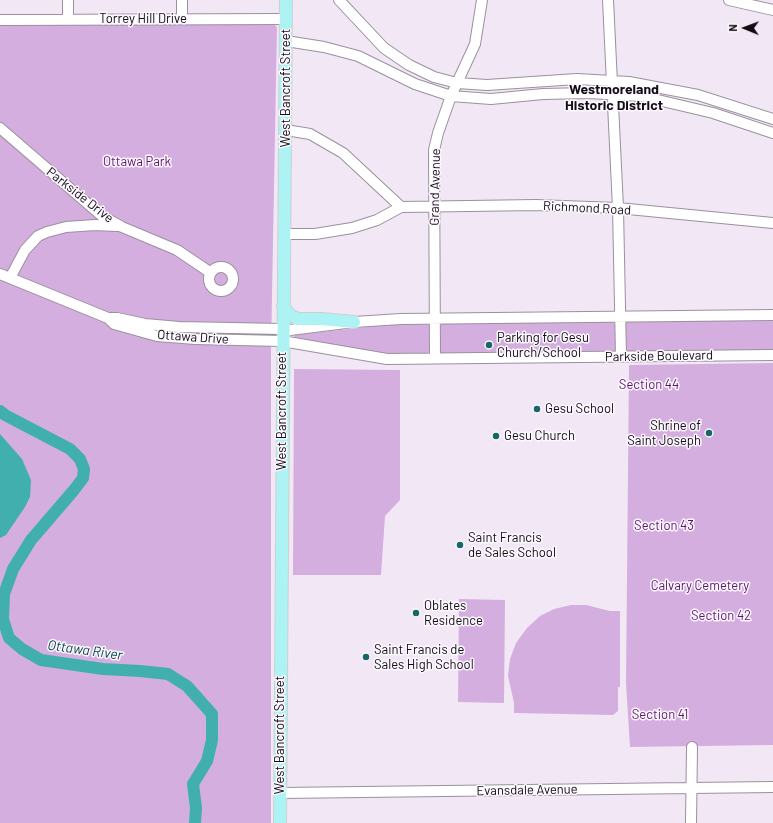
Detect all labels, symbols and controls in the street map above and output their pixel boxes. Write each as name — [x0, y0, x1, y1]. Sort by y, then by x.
north arrow — [725, 8, 765, 48]
street label: Torrey Hill Drive — [99, 11, 187, 27]
text: N — [726, 24, 739, 32]
street label: West Bancroft Street — [278, 29, 294, 147]
district label: Westmoreland Historic District — [565, 81, 663, 114]
street label: Grand Avenue — [427, 148, 443, 226]
park label: Ottawa Park — [103, 154, 171, 170]
street label: Parkside Drive — [43, 164, 117, 226]
street label: Richmond Road — [543, 198, 631, 218]
street label: Ottawa Drive — [157, 327, 229, 347]
place label: Parking for Gesu Church/School — [497, 330, 589, 361]
marker: Parking for Gesu Church/School — [484, 340, 494, 350]
street label: Parkside Boulevard — [605, 347, 713, 365]
street label: West Bancroft Street — [274, 352, 290, 470]
park label: Section 44 — [619, 377, 679, 393]
place label: Gesu School — [545, 401, 614, 417]
marker: Gesu School — [532, 404, 542, 414]
place label: Shrine of Saint Joseph — [627, 418, 701, 449]
place label: Gesu Church — [504, 428, 575, 444]
marker: Shrine of Saint Joseph — [704, 428, 714, 438]
marker: Gesu Church — [491, 431, 501, 441]
park label: Section 43 — [634, 518, 694, 534]
place label: Saint Francis de Sales School — [468, 530, 556, 561]
marker: Saint Francis de Sales School — [455, 540, 465, 550]
park label: Calvary Cemetery — [651, 578, 749, 594]
place label: Oblates Residence — [424, 598, 483, 629]
marker: Oblates Residence — [411, 608, 421, 618]
park label: Section 42 — [691, 608, 751, 624]
water label: Ottawa River — [46, 636, 124, 664]
place label: Saint Francis de Sales High School — [374, 642, 474, 673]
marker: Saint Francis de Sales High School — [361, 652, 371, 662]
street label: West Bancroft Street — [272, 676, 288, 794]
park label: Section 41 — [632, 707, 688, 723]
street label: Evansdale Avenue — [476, 781, 578, 799]

